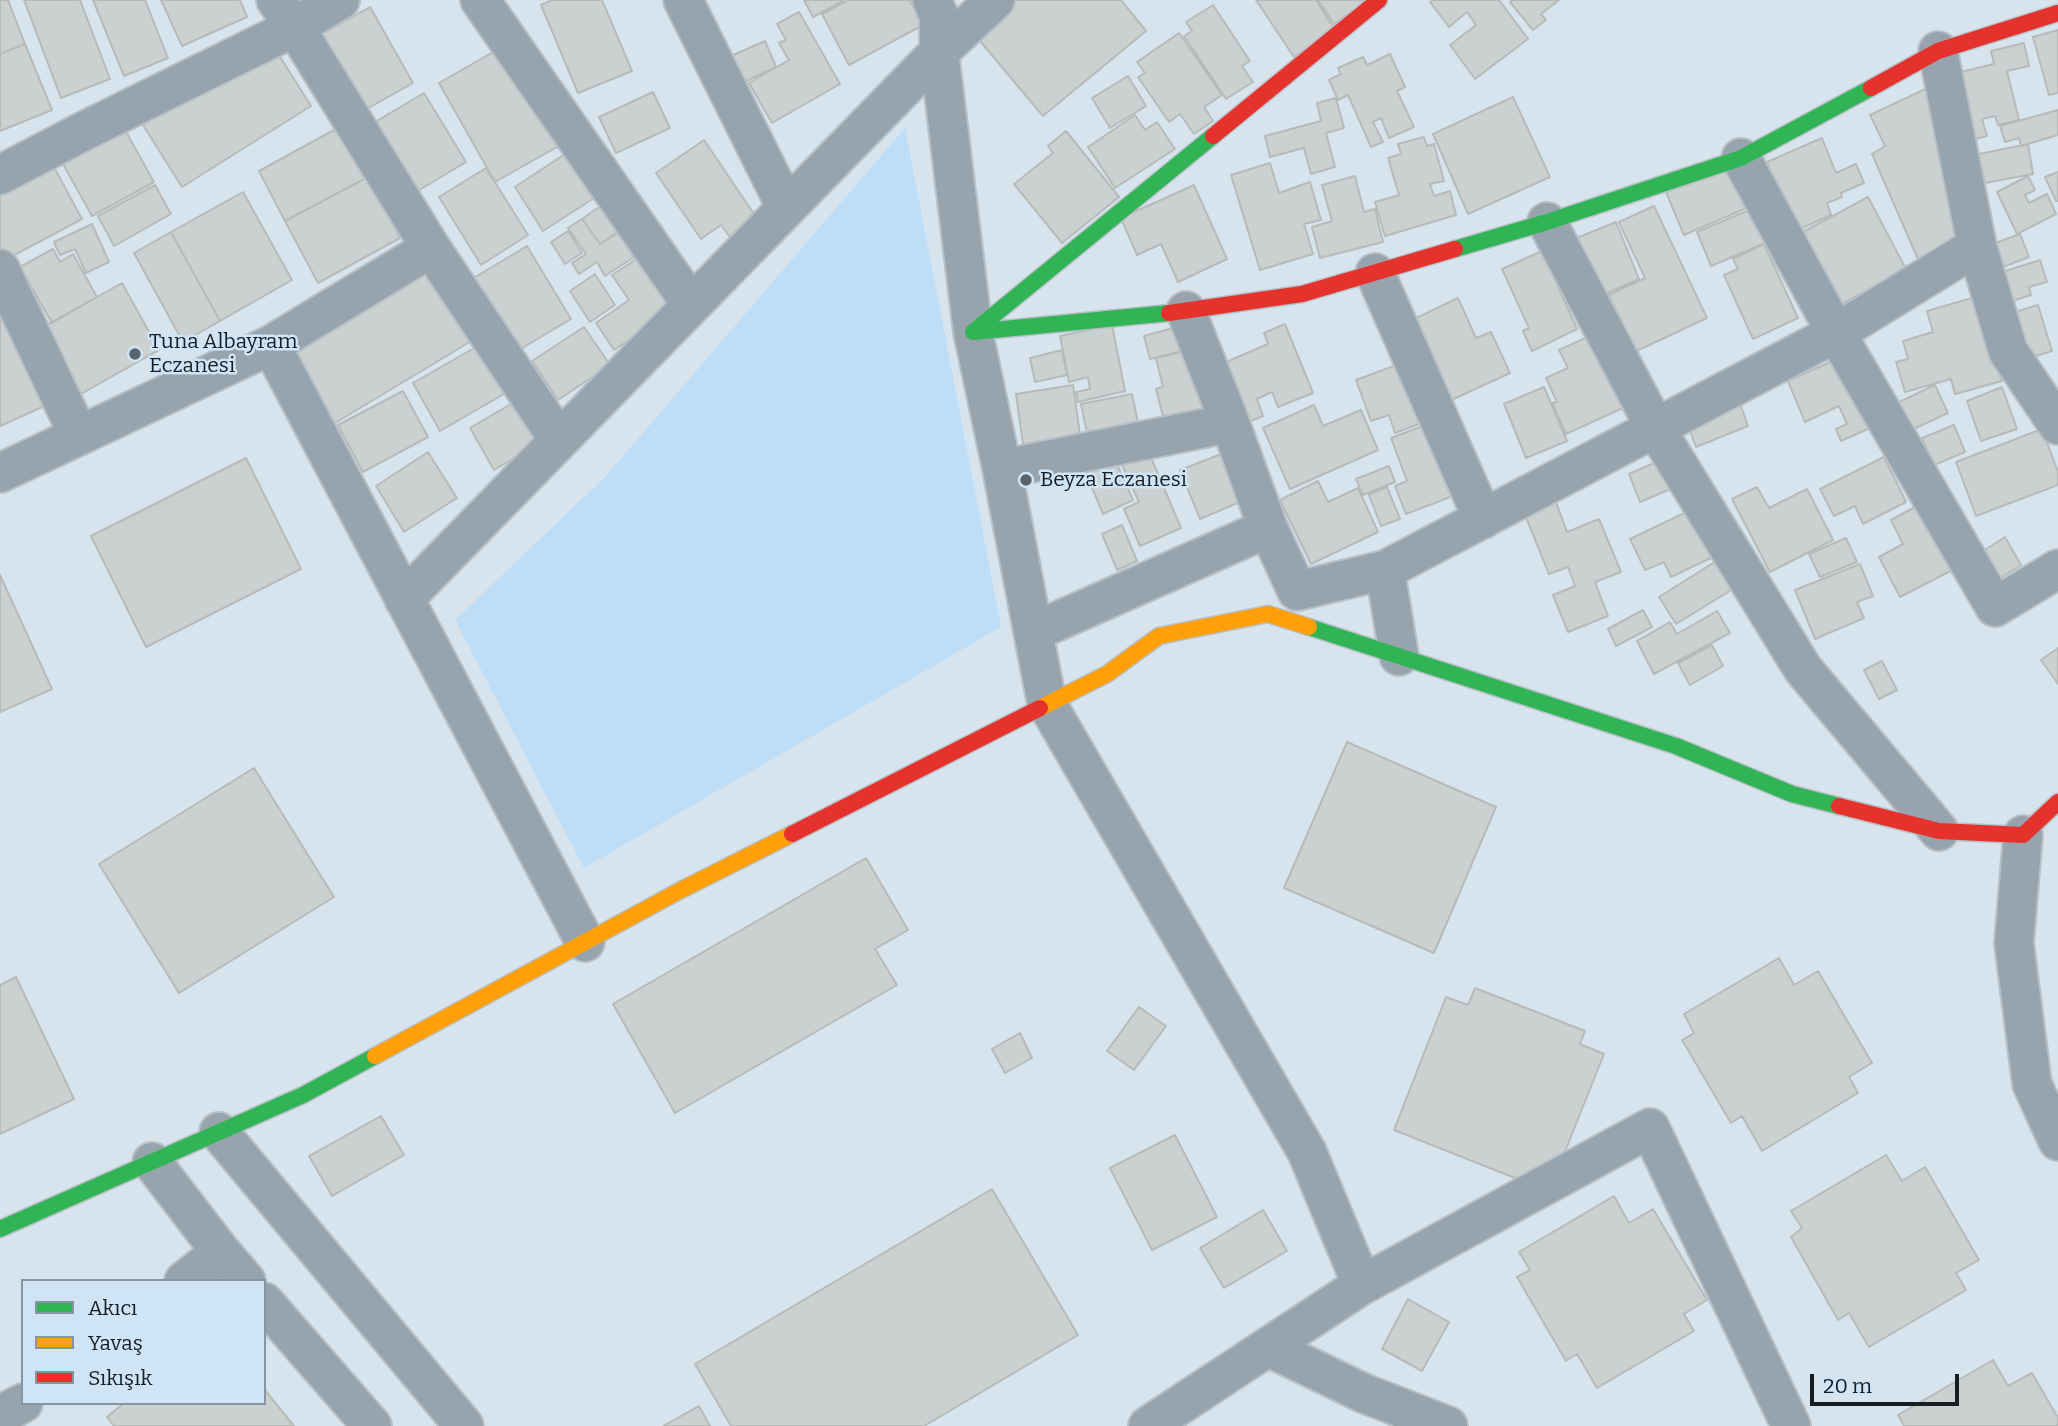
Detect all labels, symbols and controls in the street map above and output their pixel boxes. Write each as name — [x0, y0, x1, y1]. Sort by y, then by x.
place label: Tuna Albayram Eczanesi — [149, 329, 298, 379]
marker: Tuna Albayram Eczanesi — [127, 346, 143, 362]
place label: Beyza Eczanesi — [1040, 467, 1187, 493]
marker: Beyza Eczanesi — [1018, 472, 1034, 488]
legend — [21, 1279, 266, 1405]
text: Akıcı — [88, 1295, 137, 1321]
text: Yavaş — [88, 1330, 143, 1356]
scale bar — [1813, 1360, 1962, 1404]
text: Sıkışık — [88, 1365, 152, 1391]
text: 20 m — [1823, 1373, 1872, 1399]

